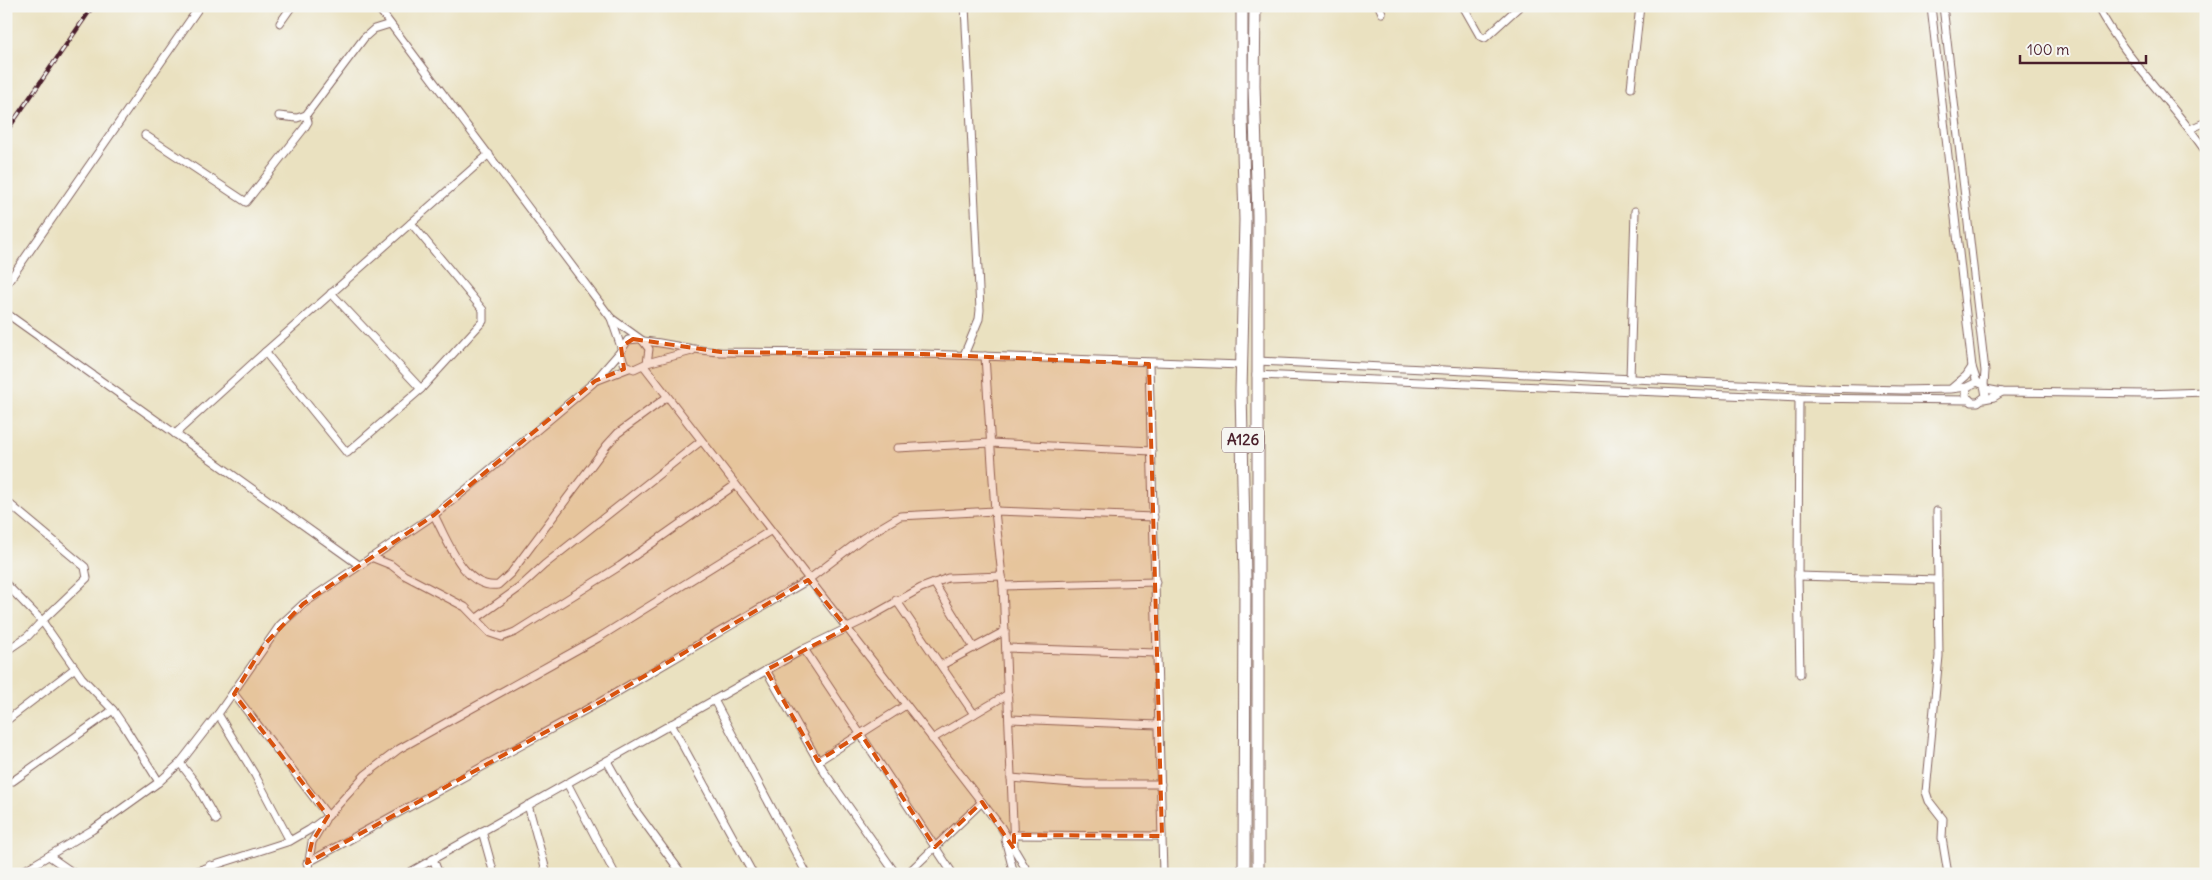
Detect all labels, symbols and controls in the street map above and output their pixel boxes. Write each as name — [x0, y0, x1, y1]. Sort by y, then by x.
scale bar — [2020, 32, 2146, 64]
text: 100 m — [2027, 40, 2069, 59]
road number: A126 — [1222, 428, 1264, 452]

